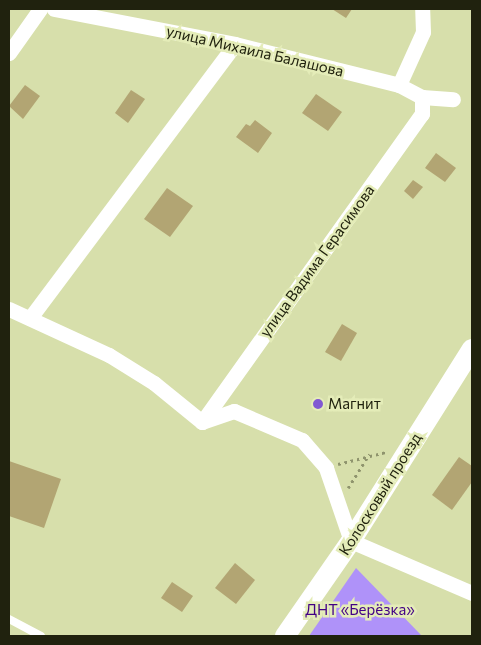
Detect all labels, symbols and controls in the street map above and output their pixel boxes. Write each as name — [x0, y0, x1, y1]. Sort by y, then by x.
street label: улица Михаила Балашова — [165, 22, 345, 80]
street label: улица Вадима Герасимова — [256, 182, 378, 340]
place label: Магнит — [328, 395, 381, 413]
marker: Магнит — [312, 398, 324, 410]
street label: Колосковый проезд — [335, 430, 425, 558]
park label: ДНТ «Берёзка» — [305, 601, 415, 619]

